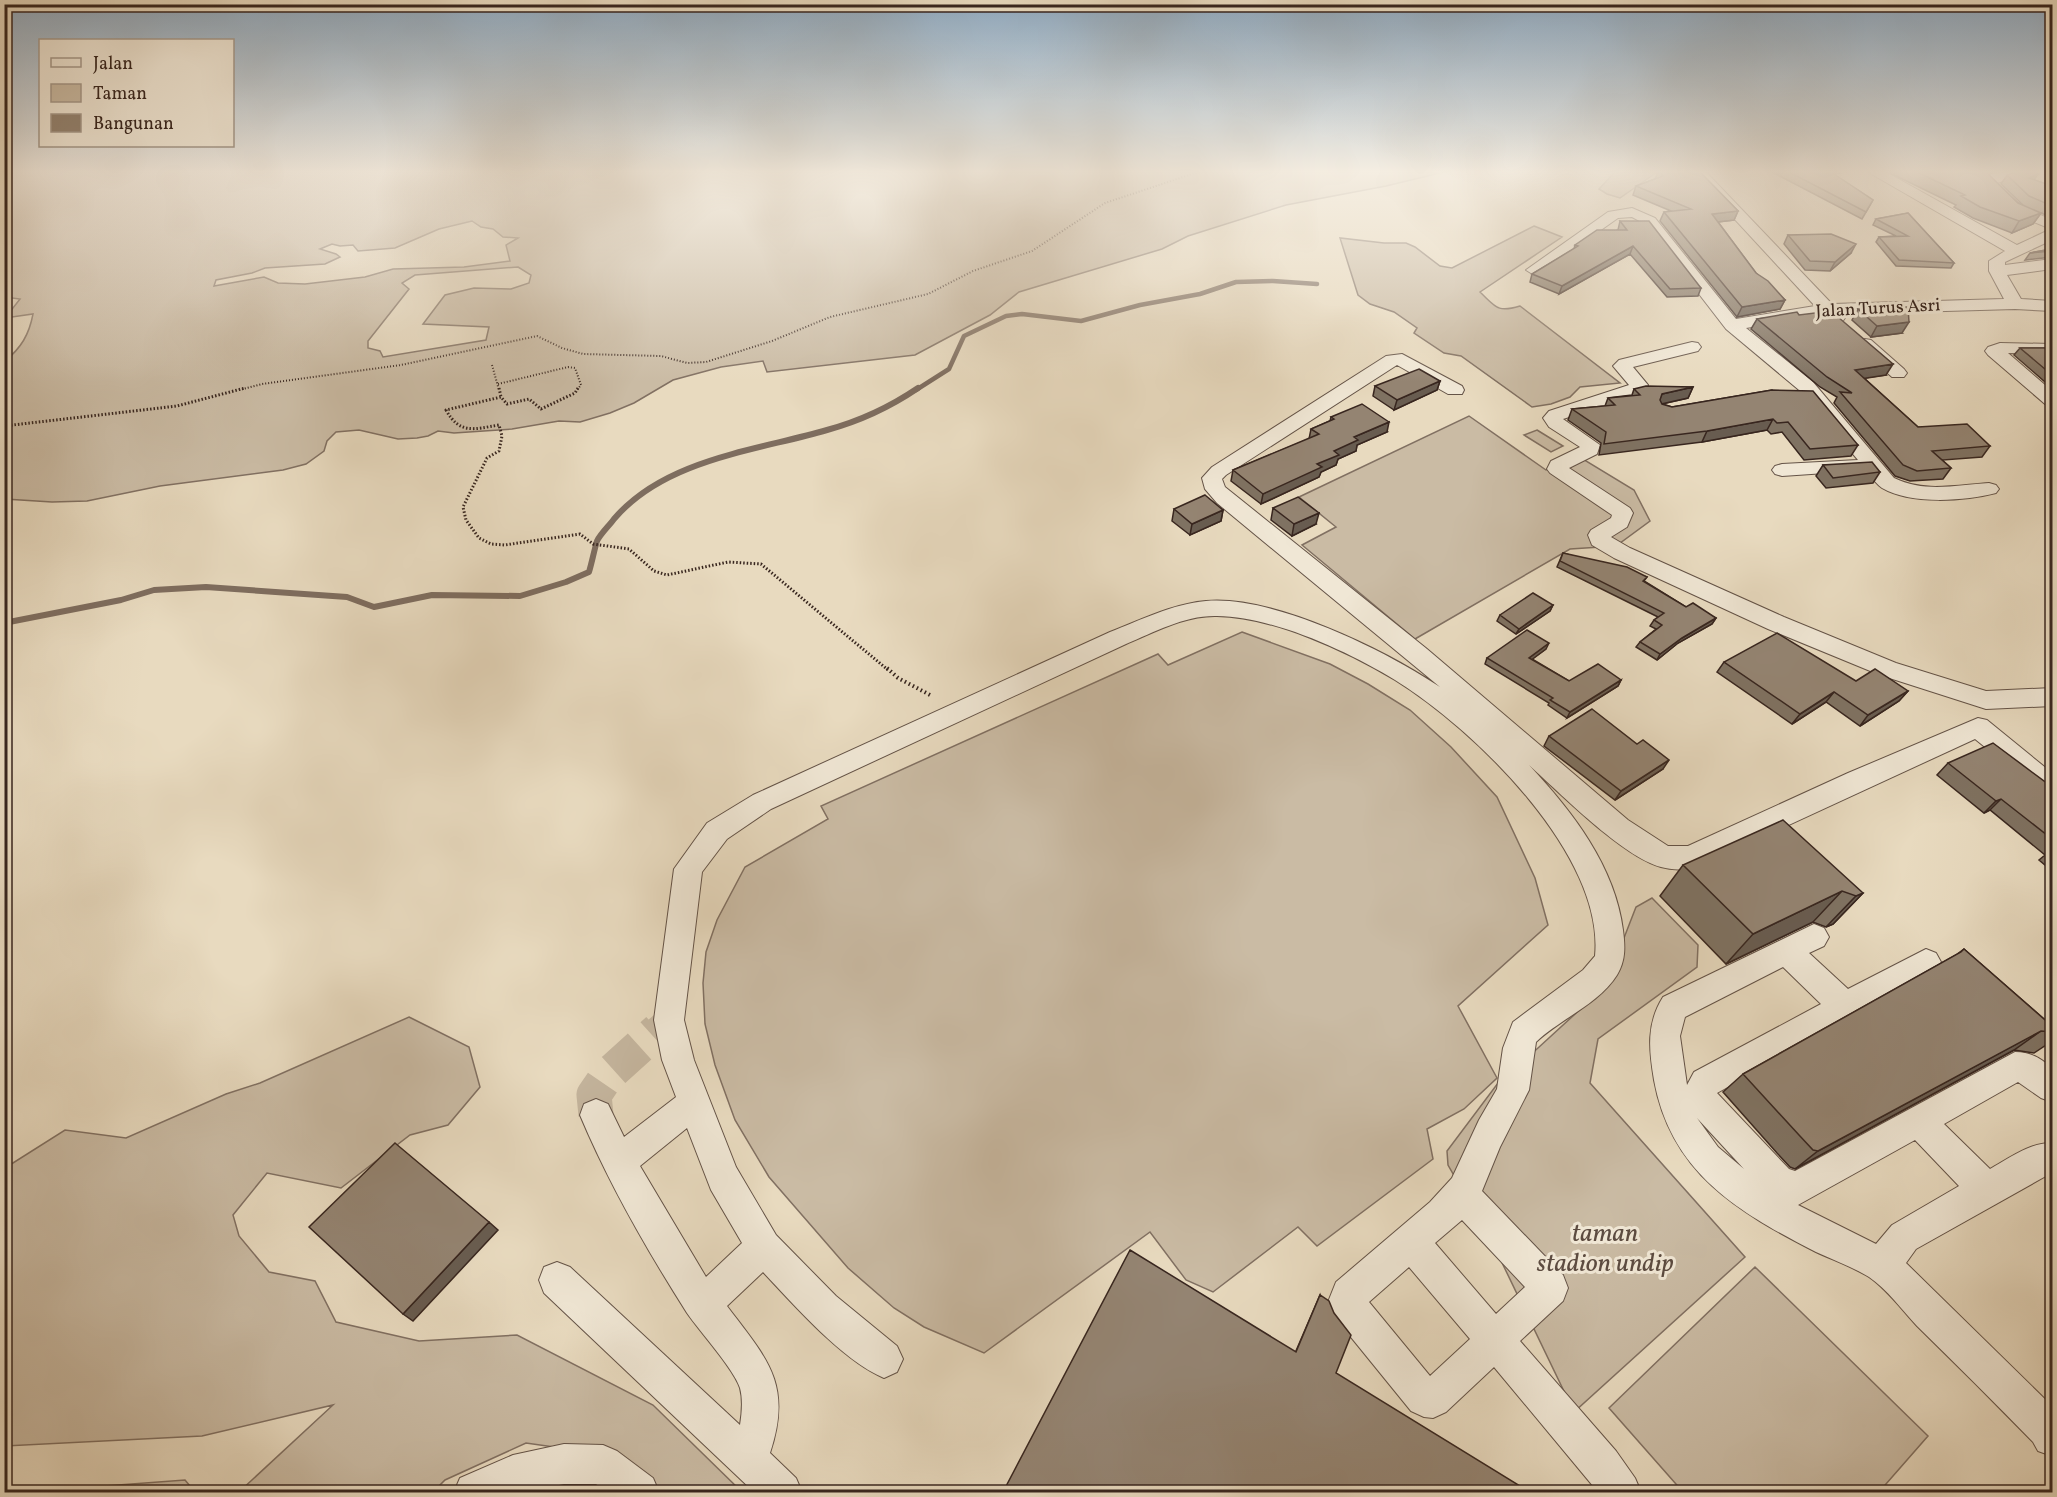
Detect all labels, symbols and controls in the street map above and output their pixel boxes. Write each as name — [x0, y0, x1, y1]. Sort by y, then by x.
legend — [39, 39, 234, 147]
text: Jalan — [93, 52, 133, 77]
text: Taman — [93, 82, 147, 107]
text: Bangunan — [93, 112, 174, 137]
street label: Jalan Turus Asri — [1815, 293, 1941, 325]
park label: taman stadion undip — [1537, 1216, 1673, 1282]

